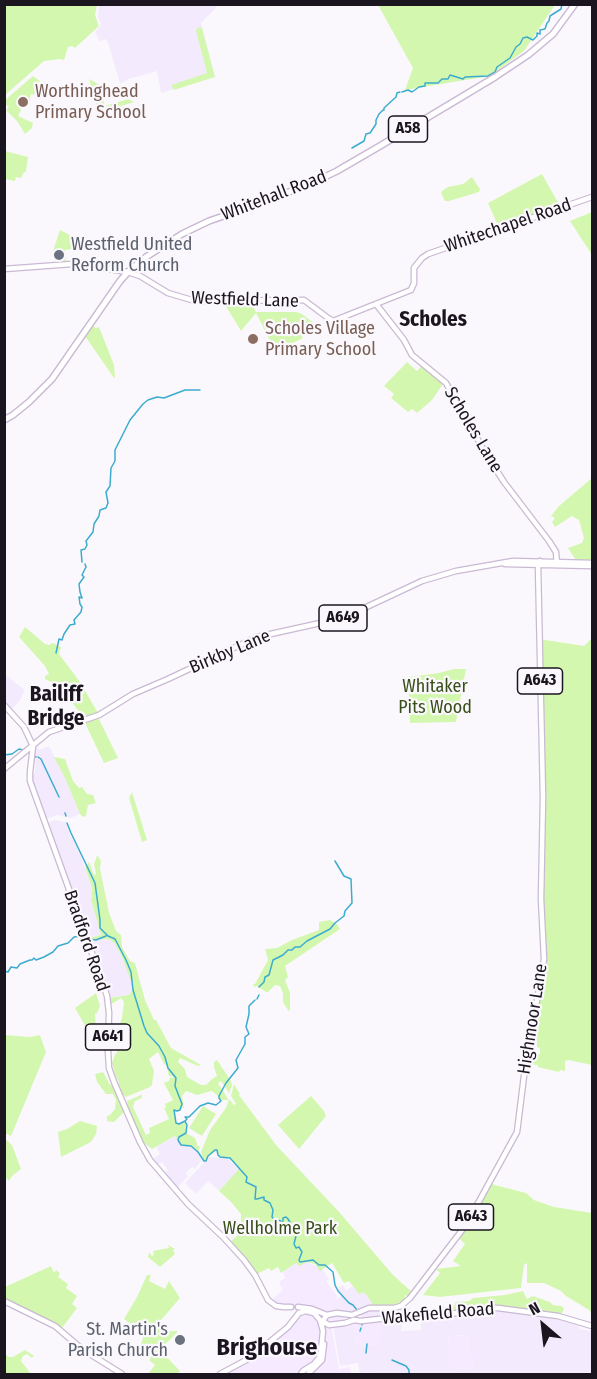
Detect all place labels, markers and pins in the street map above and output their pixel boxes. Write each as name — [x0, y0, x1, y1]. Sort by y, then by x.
place label: Worthinghead Primary School — [35, 81, 146, 124]
marker: Worthinghead Primary School — [16, 95, 30, 109]
place label: Westfield United Reform Church — [71, 234, 192, 276]
marker: Westfield United Reform Church — [52, 248, 66, 262]
place label: Scholes Village Primary School — [265, 318, 376, 360]
marker: Scholes Village Primary School — [246, 332, 260, 346]
place label: St. Martin's Parish Church — [68, 1319, 168, 1362]
marker: St. Martin's Parish Church — [173, 1333, 187, 1347]

